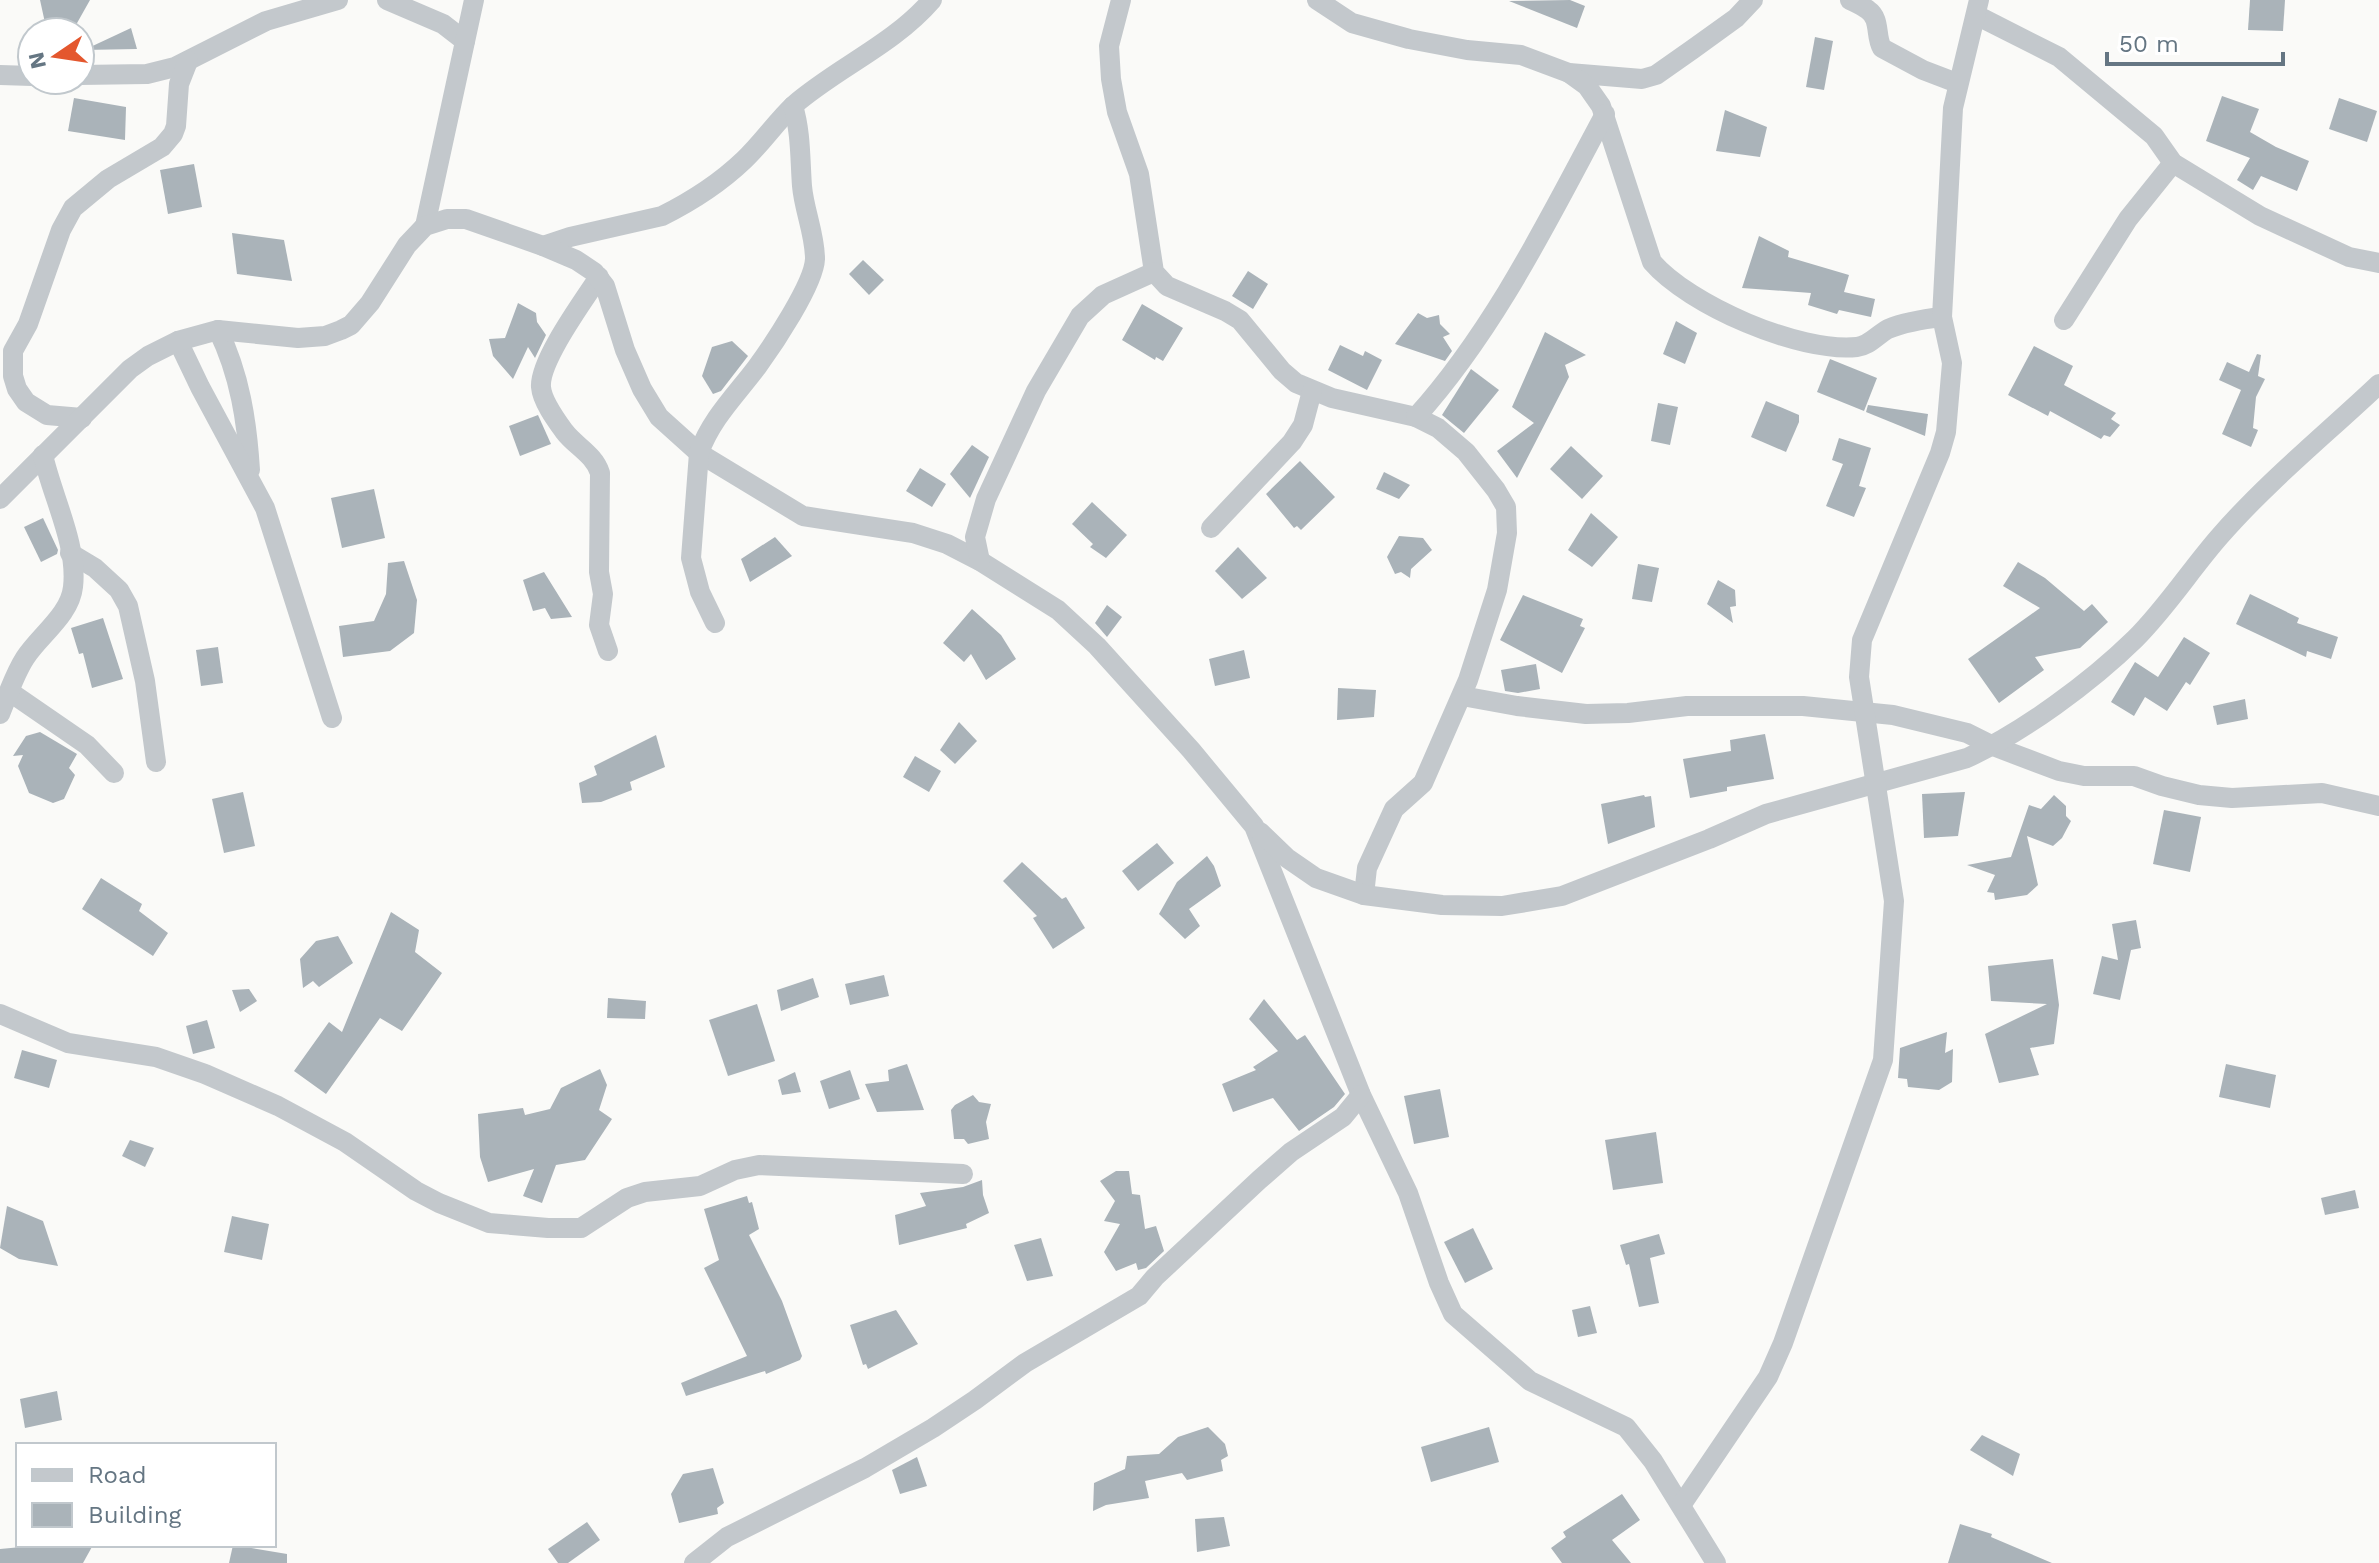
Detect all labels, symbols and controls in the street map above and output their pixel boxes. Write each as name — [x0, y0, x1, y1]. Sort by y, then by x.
north arrow — [16, 16, 96, 96]
scale bar — [2107, 16, 2283, 66]
text: 50 m — [2119, 30, 2179, 58]
text: N — [23, 50, 51, 71]
legend — [16, 1443, 276, 1547]
text: Road — [88, 1461, 147, 1489]
text: Building — [88, 1501, 181, 1529]

